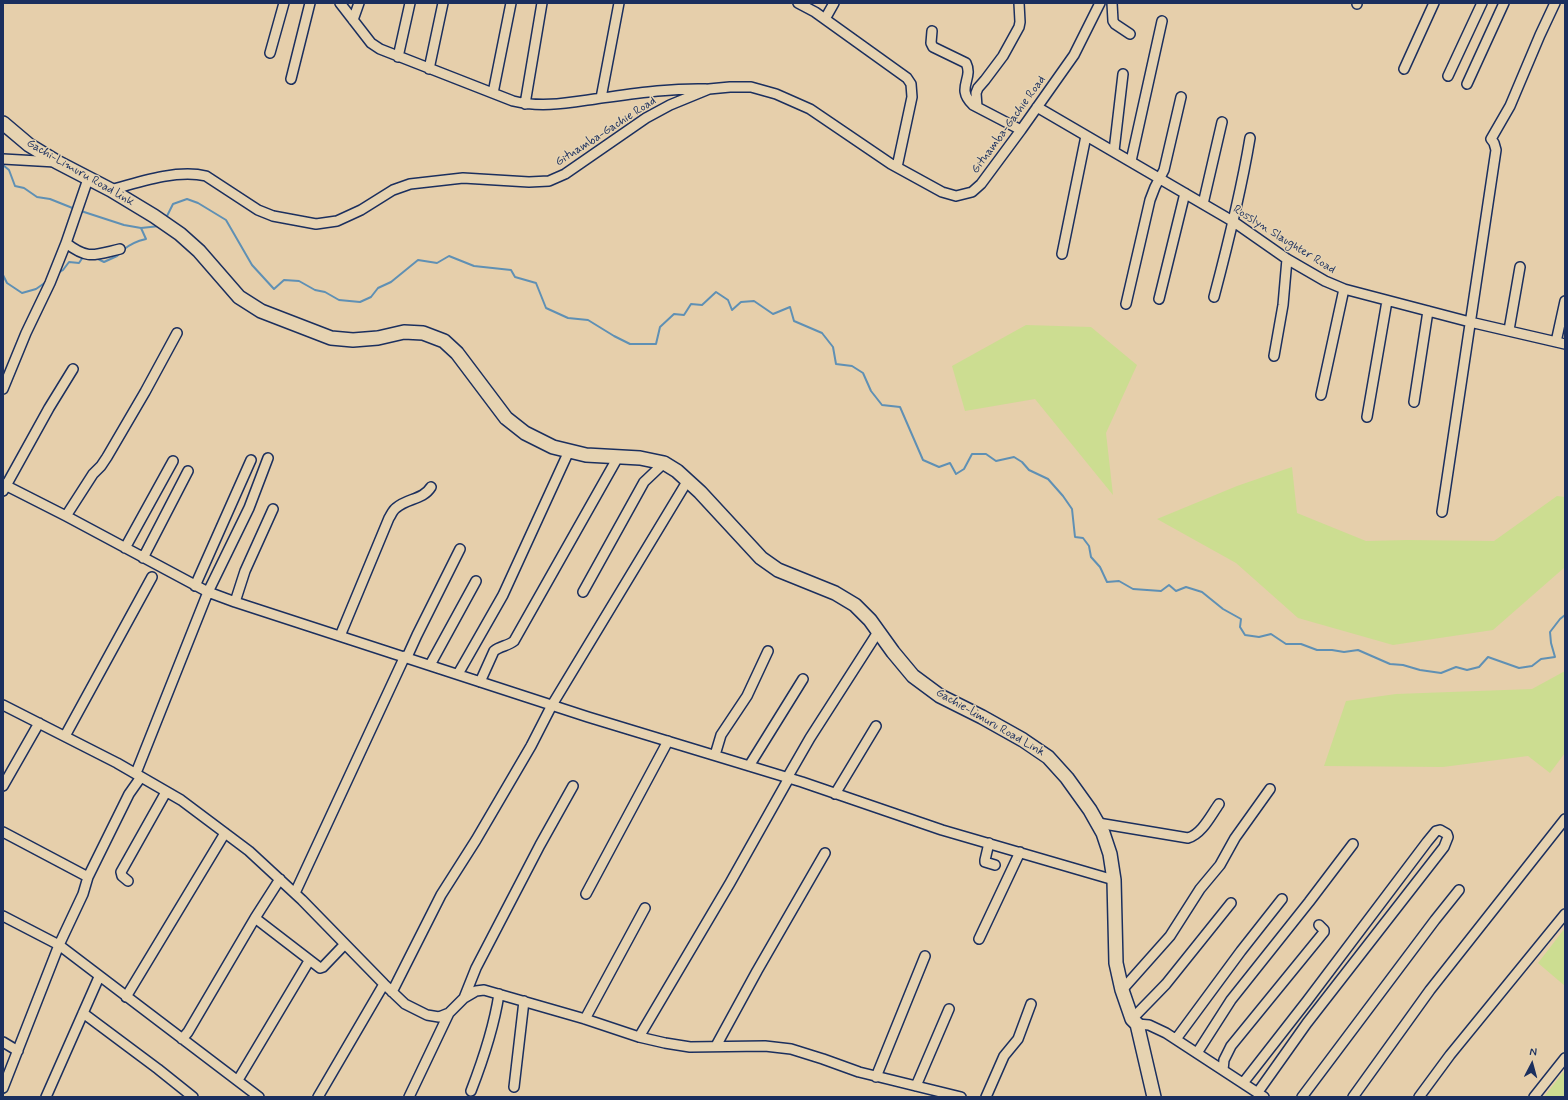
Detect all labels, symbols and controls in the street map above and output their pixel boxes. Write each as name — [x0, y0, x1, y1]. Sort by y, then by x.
street label: Gituamba-Gachie Road — [969, 73, 1049, 177]
street label: Gituamba-Gachie Road — [553, 94, 659, 170]
street label: Gachi-Limuru Road link — [24, 136, 136, 210]
street label: Rosslyn Slaughter Road — [1230, 203, 1338, 277]
street label: Gachie-limuru Road Link — [933, 686, 1047, 760]
north arrow — [1512, 1044, 1552, 1084]
text: N — [1529, 1045, 1538, 1059]

